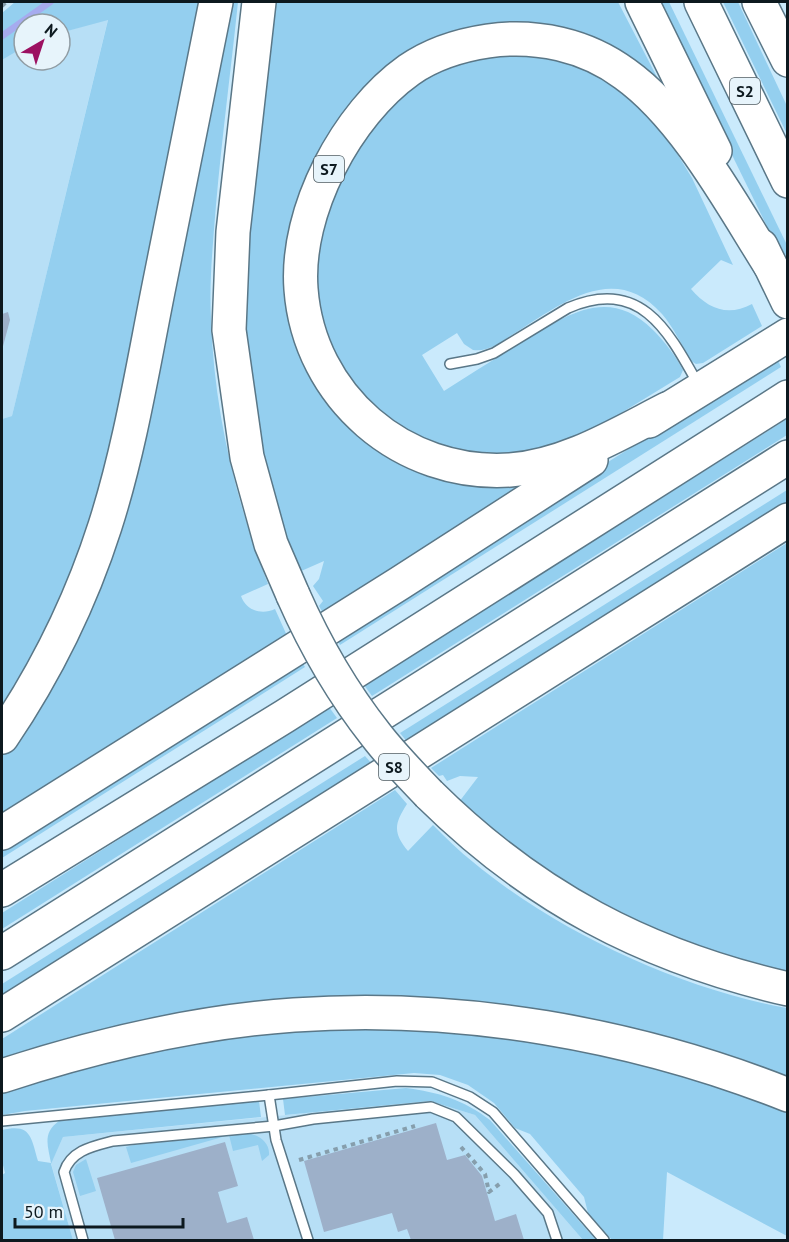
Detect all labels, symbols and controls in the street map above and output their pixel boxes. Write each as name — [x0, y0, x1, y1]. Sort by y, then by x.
north arrow — [12, 12, 72, 72]
text: N — [41, 19, 62, 41]
road number: S2 — [730, 78, 760, 104]
road number: S7 — [314, 156, 344, 182]
road number: S8 — [379, 754, 409, 780]
scale bar — [15, 1191, 183, 1229]
text: 50 m — [24, 1200, 63, 1223]

